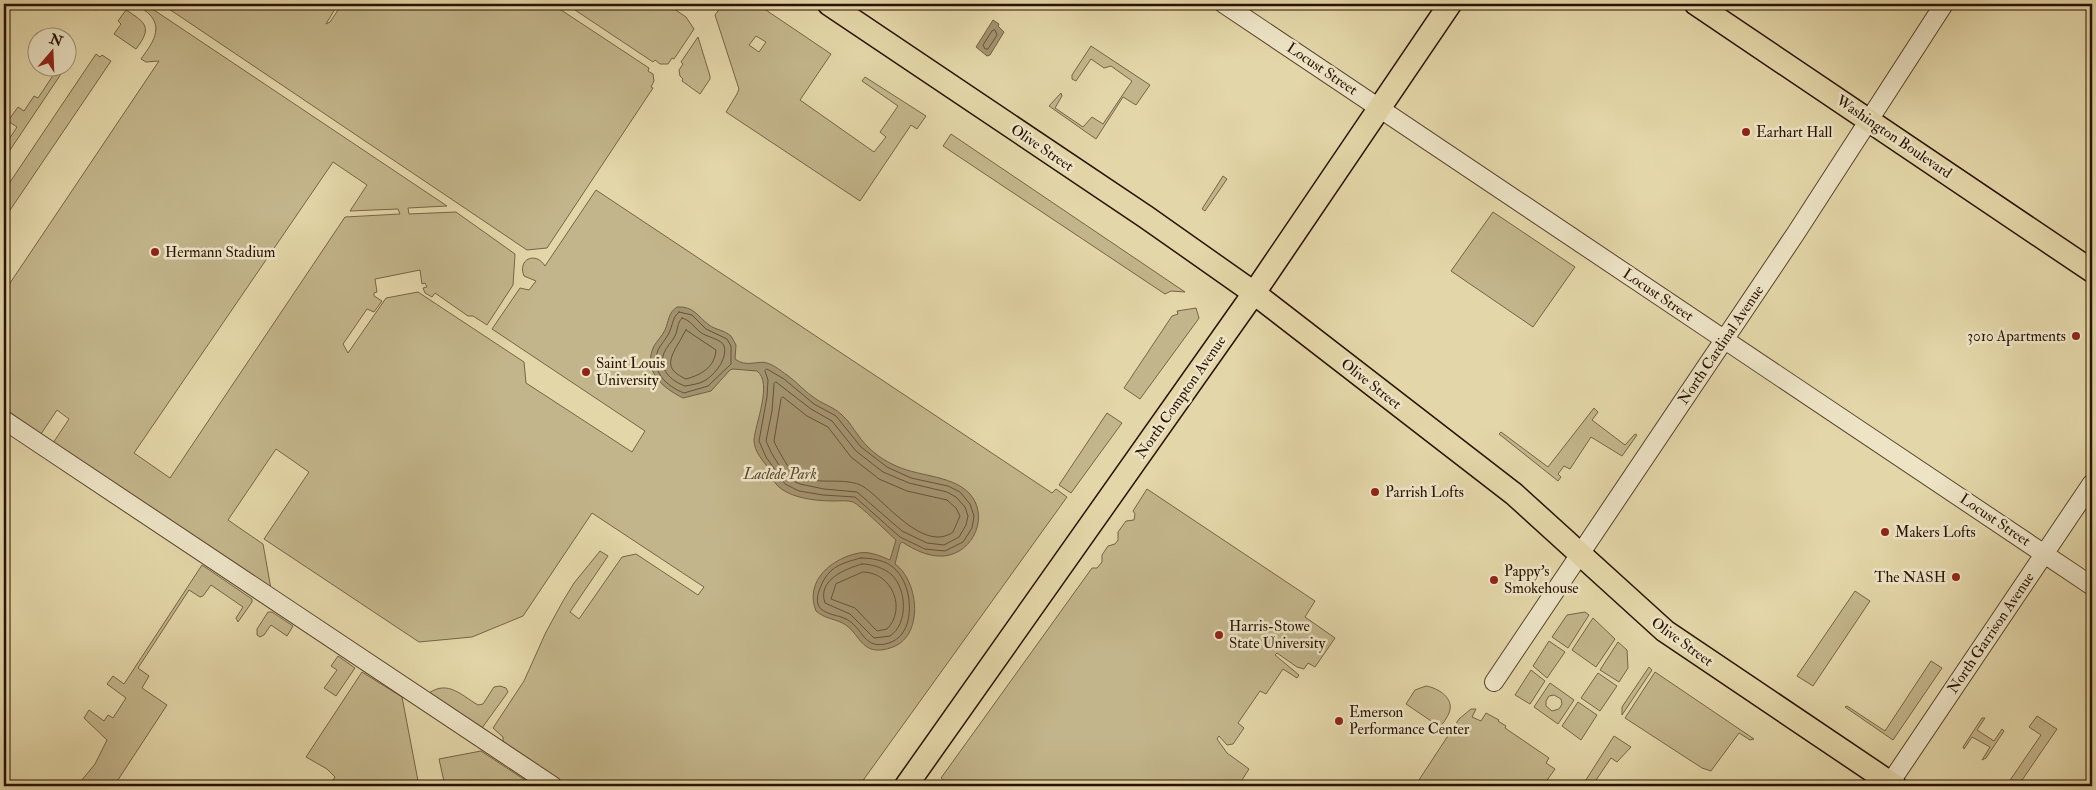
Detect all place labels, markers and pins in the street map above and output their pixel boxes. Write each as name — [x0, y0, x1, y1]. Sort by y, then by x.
place label: Earhart Hall — [1756, 123, 1832, 142]
marker: Earhart Hall — [1740, 126, 1752, 138]
place label: Hermann Stadium — [165, 243, 276, 262]
marker: Hermann Stadium — [149, 246, 161, 258]
place label: 3010 Apartments — [1967, 327, 2066, 347]
marker: 3010 Apartments — [2070, 330, 2082, 342]
place label: Saint Louis University — [596, 354, 665, 390]
marker: Saint Louis University — [580, 366, 592, 378]
place label: Parrish Lofts — [1385, 483, 1464, 502]
marker: Parrish Lofts — [1369, 486, 1381, 498]
place label: Makers Lofts — [1895, 523, 1976, 542]
marker: Makers Lofts — [1879, 526, 1891, 538]
place label: Pappy's Smokehouse — [1504, 562, 1579, 598]
place label: The NASH — [1874, 568, 1946, 587]
marker: The NASH — [1950, 571, 1962, 583]
marker: Pappy's Smokehouse — [1488, 574, 1500, 586]
place label: Harris-Stowe State University — [1229, 617, 1326, 653]
marker: Harris-Stowe State University — [1213, 629, 1225, 641]
place label: Emerson Performance Center — [1349, 703, 1470, 739]
marker: Emerson Performance Center — [1333, 715, 1345, 727]

